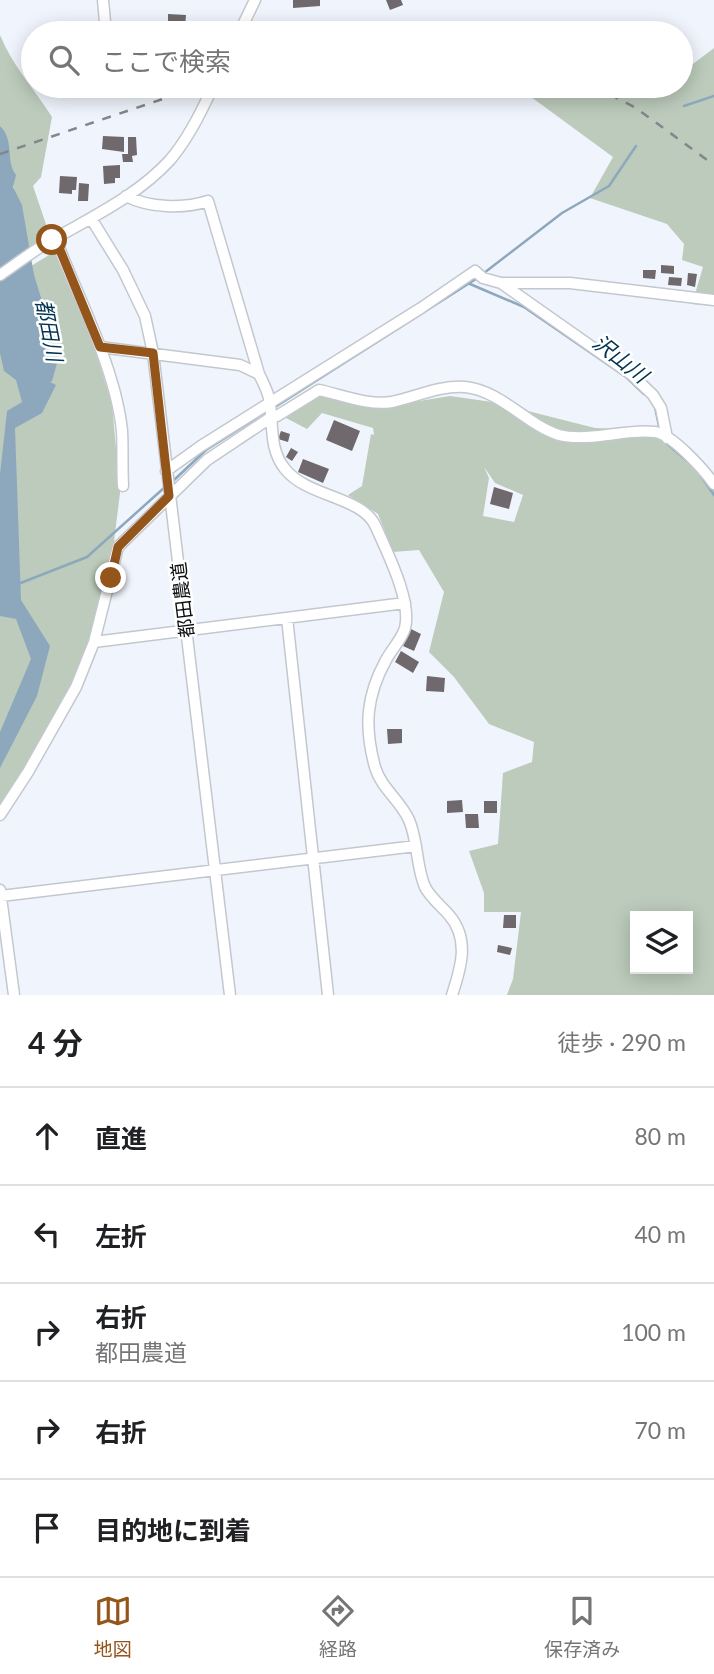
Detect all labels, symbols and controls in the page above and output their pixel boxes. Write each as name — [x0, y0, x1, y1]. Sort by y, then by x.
search box — [21, 21, 693, 98]
icon: search — [45, 41, 83, 79]
text: ここで検索 — [101, 45, 231, 77]
route start — [36, 224, 67, 255]
water label: 都田川 — [32, 297, 69, 365]
water label: 沢山川 — [588, 329, 655, 388]
street label: 都田農道 — [166, 561, 198, 639]
route end — [95, 562, 126, 593]
map controls — [630, 911, 693, 974]
button: layers — [630, 911, 693, 974]
text: 4 分 — [28, 1024, 83, 1060]
text: 徒歩 · 290 m — [557, 1028, 686, 1056]
icon: ahead — [28, 1117, 66, 1155]
text: 直進 — [95, 1122, 147, 1154]
text: 80 m — [635, 1122, 686, 1150]
icon: left — [28, 1215, 66, 1253]
text: 左折 — [95, 1220, 147, 1252]
text: 40 m — [635, 1220, 686, 1248]
text: 右折 — [95, 1301, 147, 1333]
icon: right — [28, 1313, 66, 1351]
text: 100 m — [621, 1318, 686, 1346]
text: 都田農道 — [95, 1338, 187, 1366]
icon: right — [28, 1411, 66, 1449]
text: 右折 — [95, 1416, 147, 1448]
text: 70 m — [635, 1416, 686, 1444]
icon: arrive — [28, 1509, 66, 1547]
text: 目的地に到着 — [95, 1514, 251, 1546]
tab: 地図 — [94, 1592, 132, 1661]
tab: 経路 — [319, 1592, 357, 1661]
tab: 保存済み — [544, 1592, 620, 1661]

